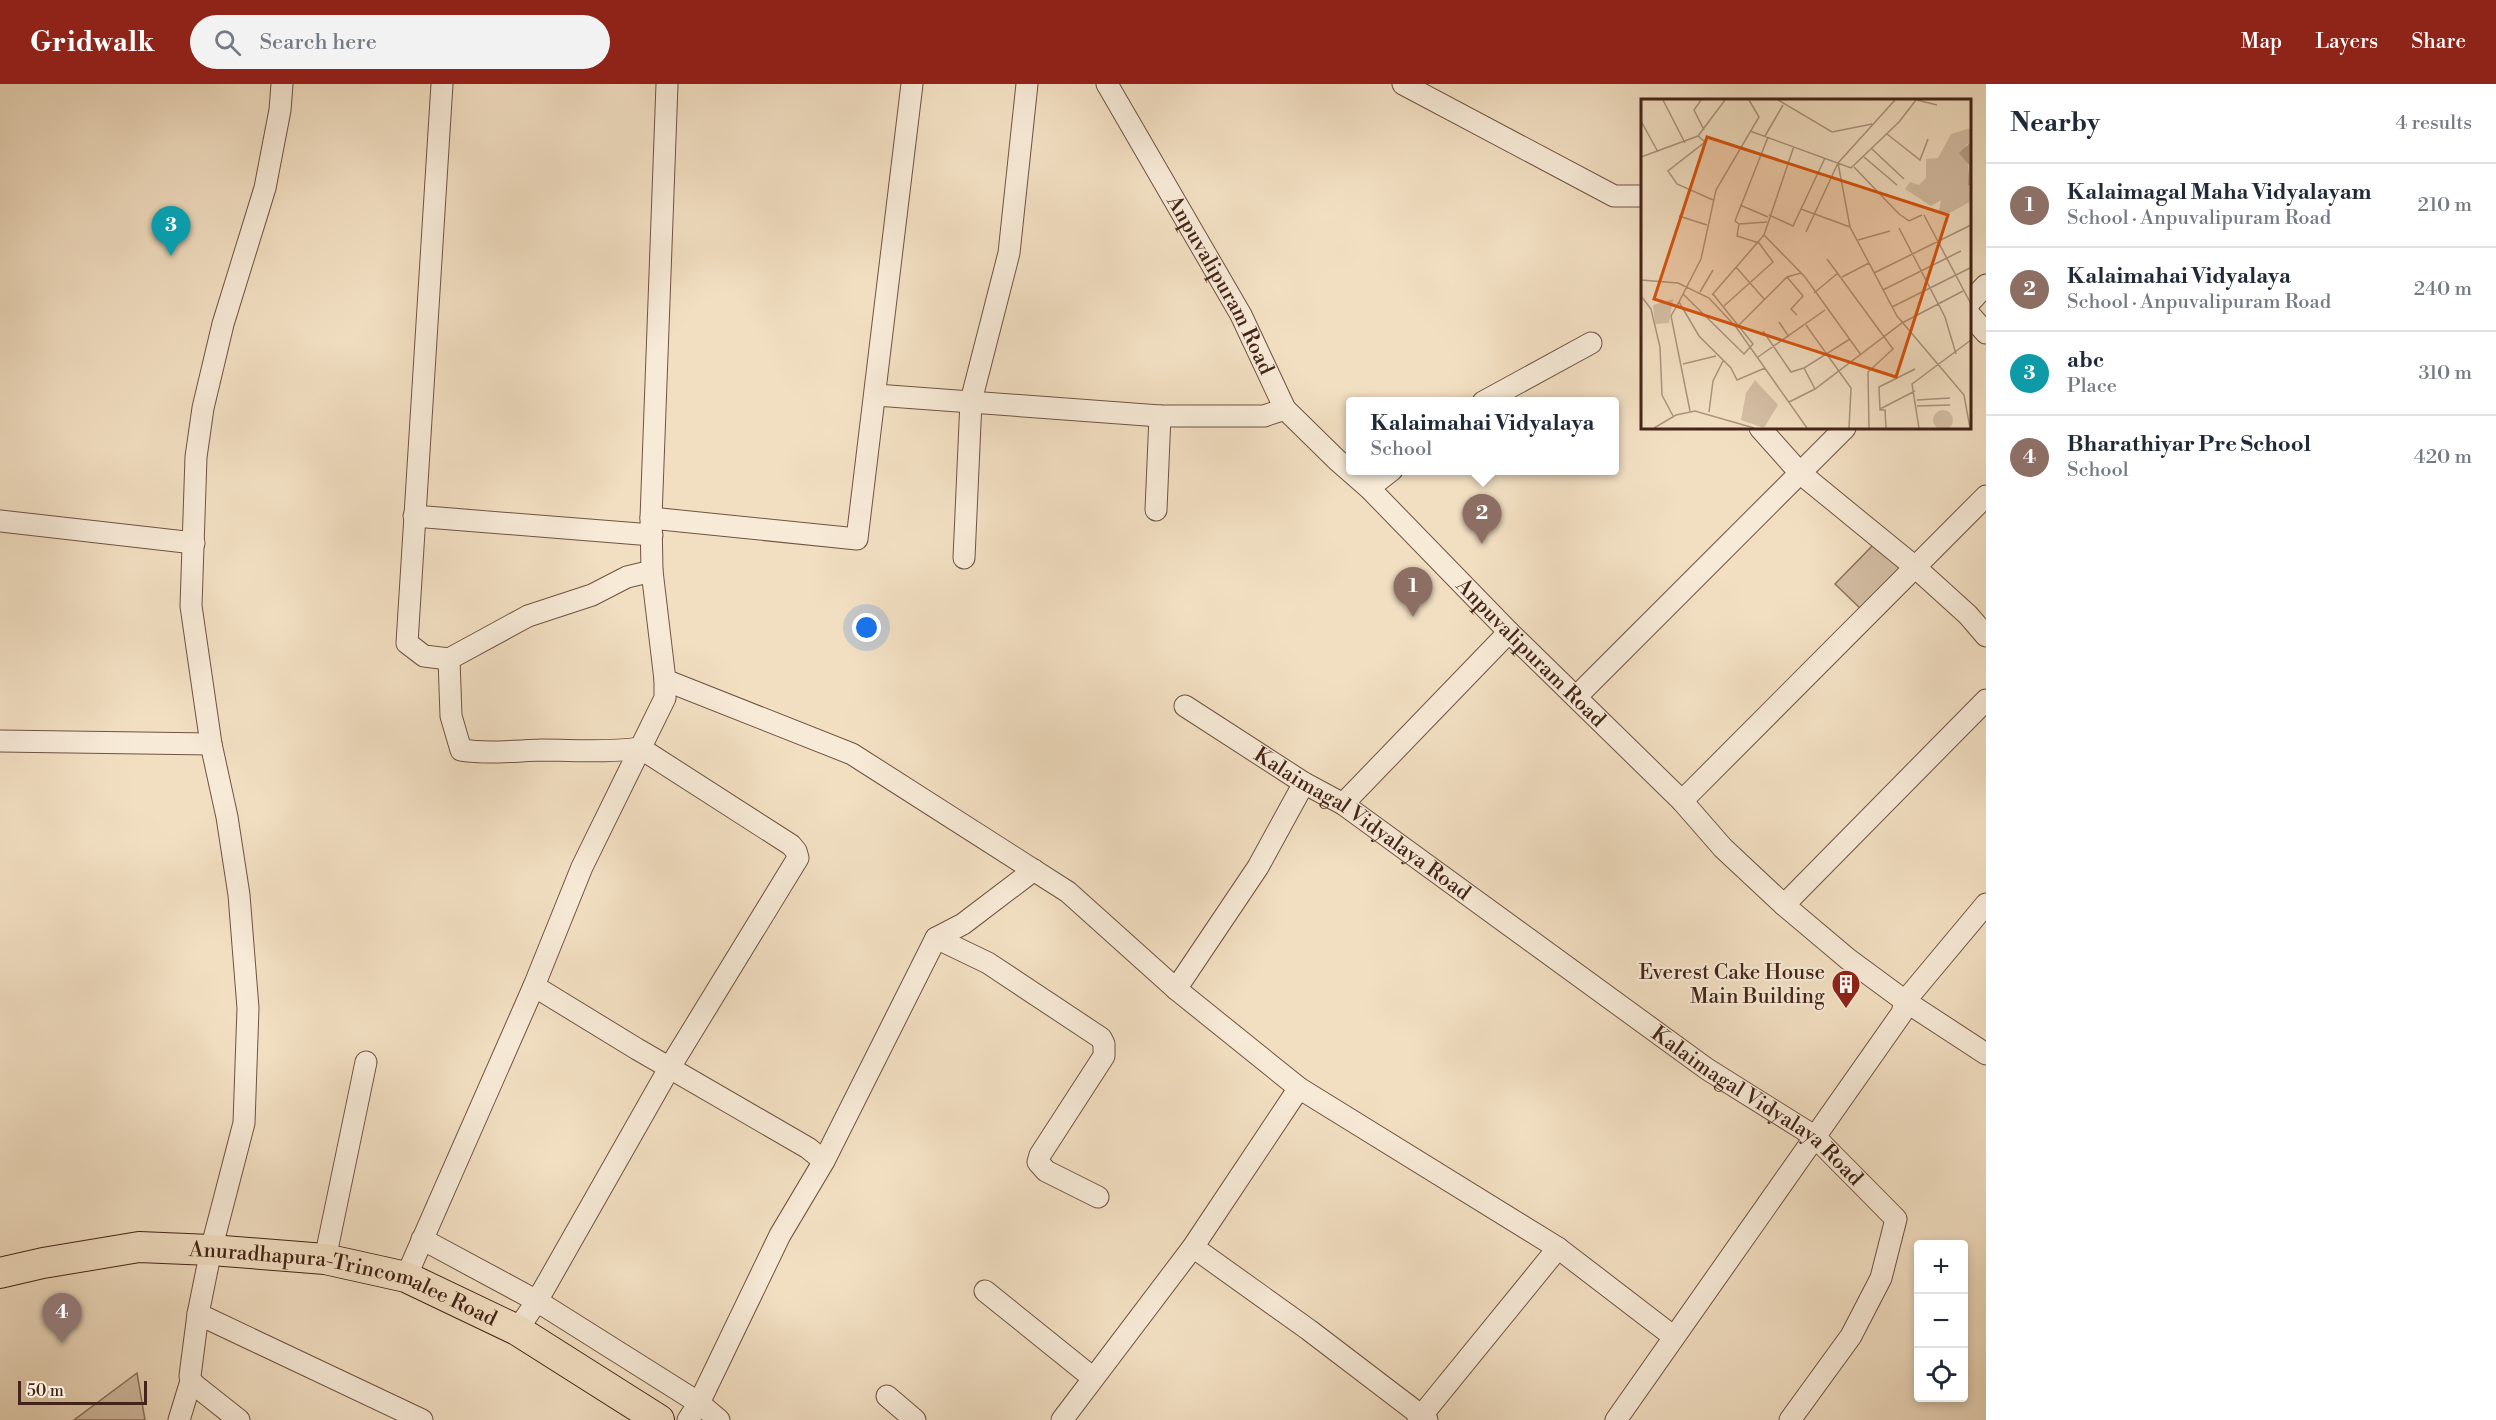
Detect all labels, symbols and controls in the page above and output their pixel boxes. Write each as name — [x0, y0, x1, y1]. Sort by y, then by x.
search box — [190, 15, 610, 69]
text: Gridwalk — [30, 25, 154, 60]
icon: search — [211, 26, 244, 59]
text: Search here — [259, 29, 377, 56]
text: Map — [2241, 29, 2282, 55]
text: Layers — [2315, 29, 2378, 55]
text: Share — [2411, 29, 2466, 55]
inset map — [1641, 99, 1971, 429]
text: Nearby — [2010, 107, 2100, 139]
text: 4 results — [2395, 111, 2472, 136]
text: Kalaimagal Maha Vidyalayam — [2067, 179, 2372, 206]
street label: Anpuvalipuram Road — [1160, 190, 1279, 379]
text: 1 — [2025, 193, 2034, 218]
text: 210 m — [2417, 193, 2472, 218]
pin: 3 — [152, 206, 190, 256]
text: School · Anpuvalipuram Road — [2067, 206, 2331, 231]
text: Kalaimahai Vidyalaya — [2067, 263, 2291, 290]
text: 2 — [2023, 277, 2036, 302]
text: 240 m — [2414, 277, 2472, 302]
text: School · Anpuvalipuram Road — [2067, 290, 2331, 315]
text: abc — [2067, 347, 2104, 374]
text: 3 — [2023, 361, 2036, 386]
text: 310 m — [2419, 361, 2472, 386]
text: Place — [2067, 374, 2117, 399]
popup — [1346, 397, 1619, 475]
text: Kalaimahai Vidyalaya — [1371, 410, 1594, 437]
text: Bharathiyar Pre School — [2067, 431, 2311, 458]
text: School — [1371, 437, 1432, 462]
text: 4 — [2023, 445, 2036, 470]
text: 420 m — [2414, 445, 2472, 470]
text: School — [2067, 458, 2129, 483]
pin: 2 — [1462, 494, 1502, 544]
pin: 1 — [1394, 568, 1432, 617]
street label: Anpuvalipuram Road — [1449, 573, 1611, 733]
your location — [852, 613, 881, 642]
street label: Kalaimagal Vidyalaya Road — [1249, 742, 1475, 907]
place label: Everest Cake House Main Building — [1639, 960, 1825, 1010]
building icon: Everest Cake House Main Building — [1830, 968, 1862, 1010]
street label: Kalaimagal Vidyalaya Road — [1646, 1021, 1868, 1192]
street label: Anuradhapura-Trincomalee Road — [188, 1237, 501, 1333]
map controls — [1914, 1240, 1968, 1402]
button: + — [1914, 1240, 1968, 1294]
pin: 4 — [42, 1294, 82, 1343]
button: − — [1914, 1294, 1968, 1348]
button: locate — [1914, 1348, 1968, 1402]
scale bar — [18, 1378, 147, 1406]
text: 50 m — [27, 1381, 64, 1401]

